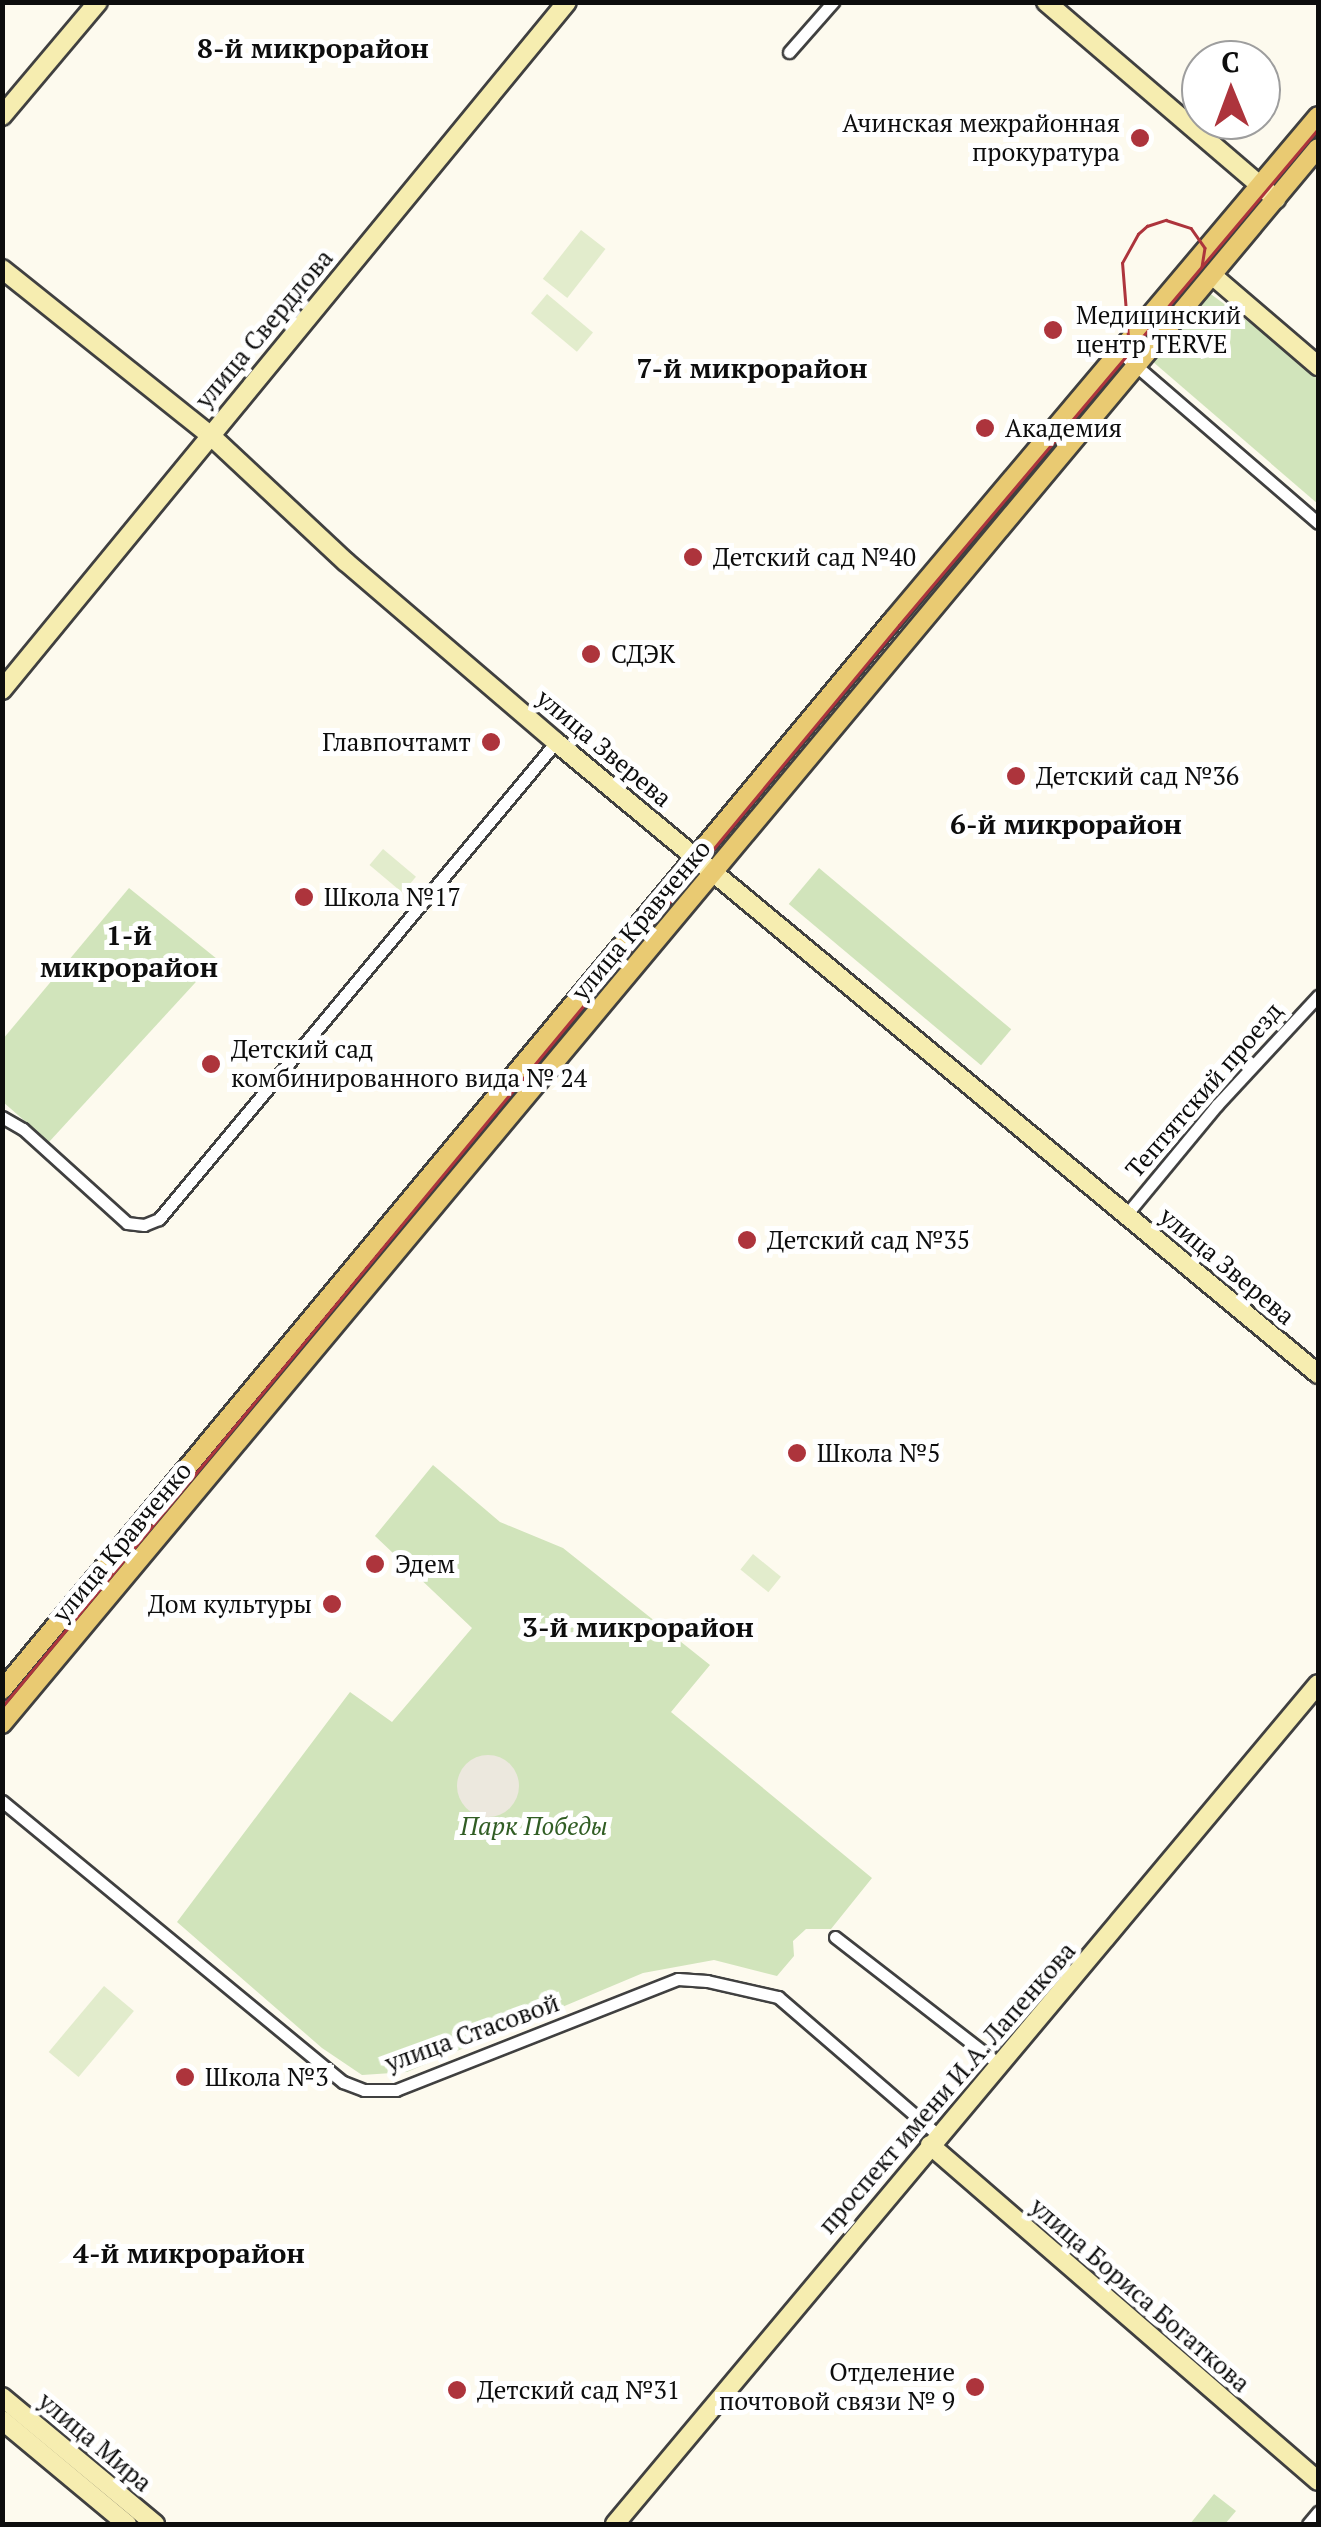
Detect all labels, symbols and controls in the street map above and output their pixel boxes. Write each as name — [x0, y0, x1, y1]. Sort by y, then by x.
district label: 8-й микрорайон — [197, 31, 429, 65]
north arrow — [1181, 40, 1281, 140]
text: С — [1221, 43, 1240, 80]
place label: Ачинская межрайонная прокуратура — [842, 109, 1120, 168]
marker: Ачинская межрайонная прокуратура — [1129, 127, 1151, 149]
street label: улица Свердлова — [189, 244, 339, 414]
place label: Медицинский центр TERVE — [1076, 301, 1241, 360]
marker: Медицинский центр TERVE — [1040, 317, 1066, 343]
district label: 7-й микрорайон — [637, 351, 867, 385]
place label: Академия — [1005, 413, 1122, 443]
marker: Академия — [974, 417, 996, 439]
place label: Детский сад №40 — [713, 542, 916, 572]
marker: Детский сад №40 — [682, 546, 704, 568]
place label: СДЭК — [611, 639, 675, 669]
marker: СДЭК — [580, 643, 602, 665]
street label: улица Зверева — [530, 683, 678, 813]
place label: Главпочтамт — [322, 727, 471, 757]
marker: Главпочтамт — [480, 731, 502, 753]
place label: Детский сад №36 — [1036, 761, 1239, 791]
marker: Детский сад №36 — [1005, 765, 1027, 787]
district label: 6-й микрорайон — [950, 807, 1182, 841]
street label: улица Кравченко — [565, 834, 717, 1006]
place label: Школа №17 — [324, 882, 461, 912]
marker: Школа №17 — [293, 886, 315, 908]
district label: 1-й микрорайон — [40, 918, 218, 984]
street label: Тептятский проезд — [1119, 996, 1289, 1184]
place label: Детский сад комбинированного вида № 24 — [231, 1035, 587, 1094]
marker: Детский сад комбинированного вида № 24 — [200, 1053, 222, 1075]
street label: улица Зверева — [1153, 1201, 1301, 1331]
place label: Детский сад №35 — [767, 1225, 970, 1255]
marker: Детский сад №35 — [736, 1229, 758, 1251]
place label: Школа №5 — [817, 1438, 940, 1468]
marker: Школа №5 — [786, 1442, 808, 1464]
street label: улица Кравченко — [46, 1456, 198, 1628]
place label: Эдем — [395, 1549, 455, 1579]
marker: Эдем — [364, 1553, 386, 1575]
place label: Дом культуры — [148, 1589, 312, 1619]
marker: Дом культуры — [321, 1593, 343, 1615]
district label: 3-й микрорайон — [522, 1610, 754, 1644]
park label: Парк Победы — [460, 1811, 608, 1841]
street label: проспект имени И.А. Лапенкова — [812, 1936, 1082, 2240]
street label: улица Стасовой — [381, 1988, 563, 2078]
place label: Школа №3 — [205, 2062, 328, 2092]
marker: Школа №3 — [174, 2066, 196, 2088]
street label: улица Бориса Богаткова — [1024, 2191, 1256, 2399]
district label: 4-й микрорайон — [73, 2236, 305, 2270]
place label: Отделение почтовой связи № 9 — [719, 2358, 955, 2417]
place label: Детский сад №31 — [477, 2375, 680, 2405]
marker: Отделение почтовой связи № 9 — [964, 2376, 986, 2398]
marker: Детский сад №31 — [446, 2379, 468, 2401]
street label: улица Мира — [32, 2386, 158, 2498]

